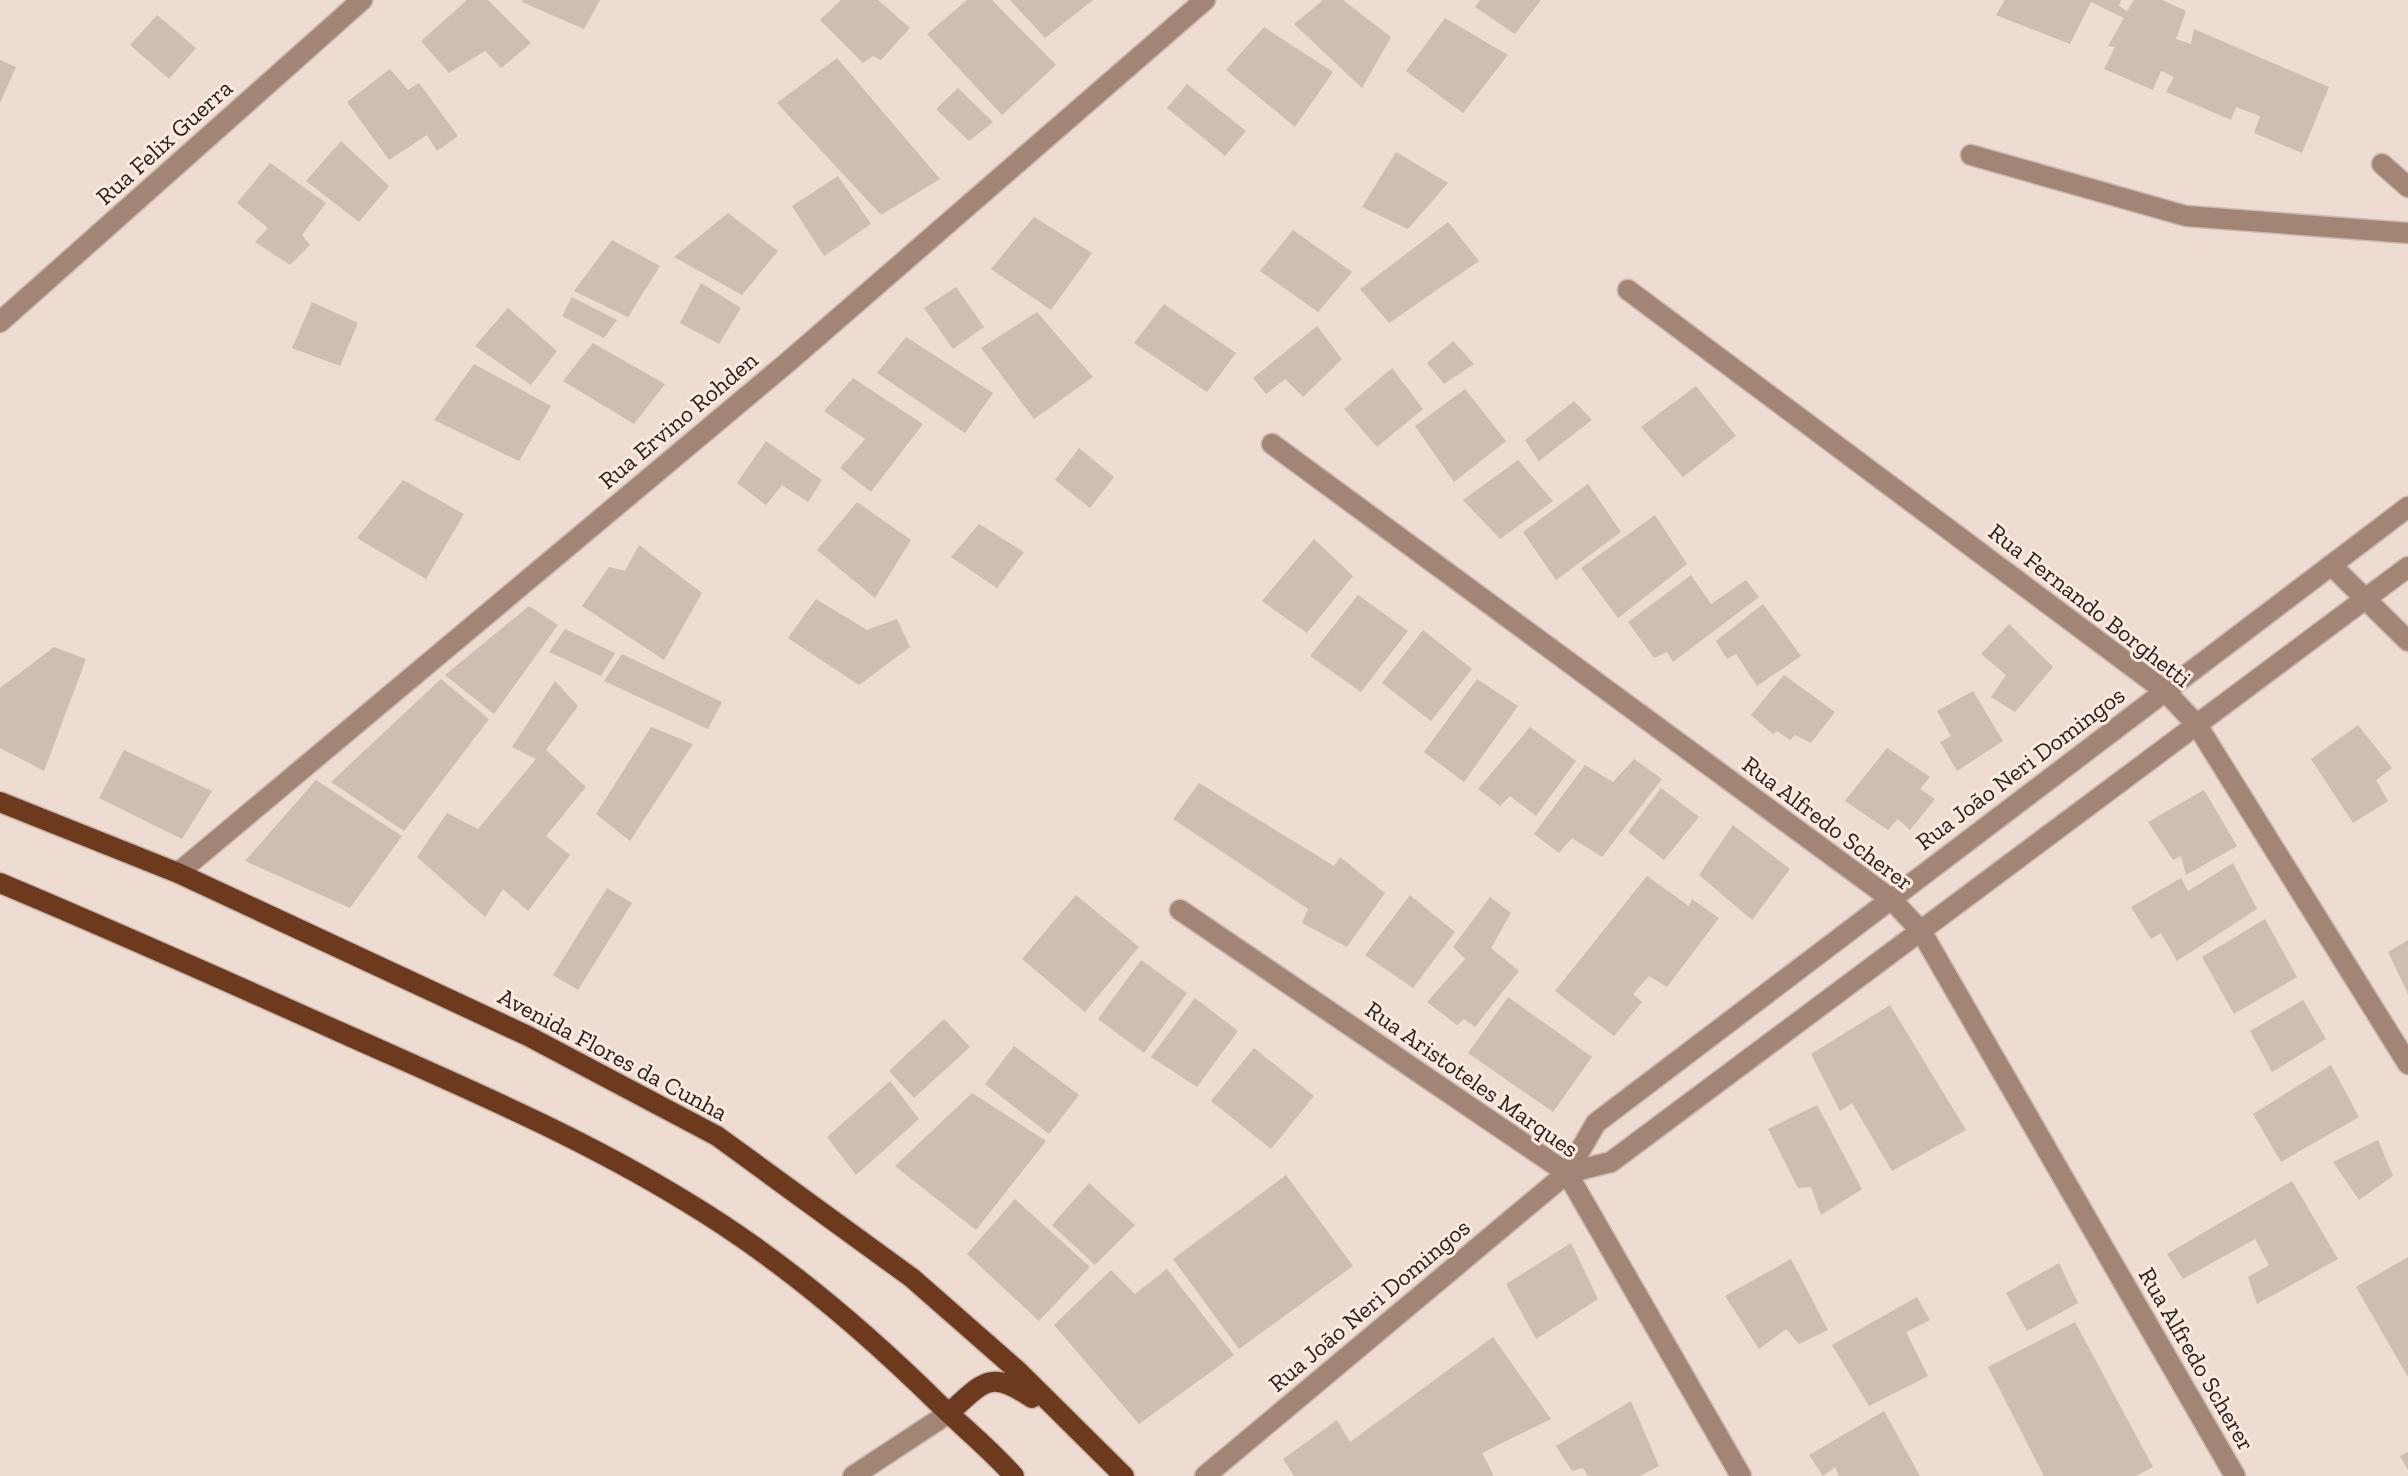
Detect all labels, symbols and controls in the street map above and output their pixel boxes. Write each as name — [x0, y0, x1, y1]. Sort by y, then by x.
street label: Rua Felix Guerra — [90, 73, 238, 211]
street label: Rua Ervino Rohden — [593, 345, 764, 495]
street label: Rua Fernando Borghetti — [1983, 517, 2197, 693]
street label: Rua João Neri Domingos — [1910, 680, 2130, 856]
street label: Rua Alfredo Scherer — [1737, 749, 1919, 897]
street label: Avenida Flores da Cunha — [493, 981, 733, 1127]
street label: Rua Aristoteles Marques — [1360, 995, 1584, 1163]
street label: Rua João Neri Domingos — [1262, 1212, 1476, 1398]
street label: Rua Alfredo Scherer — [2133, 1262, 2261, 1456]

